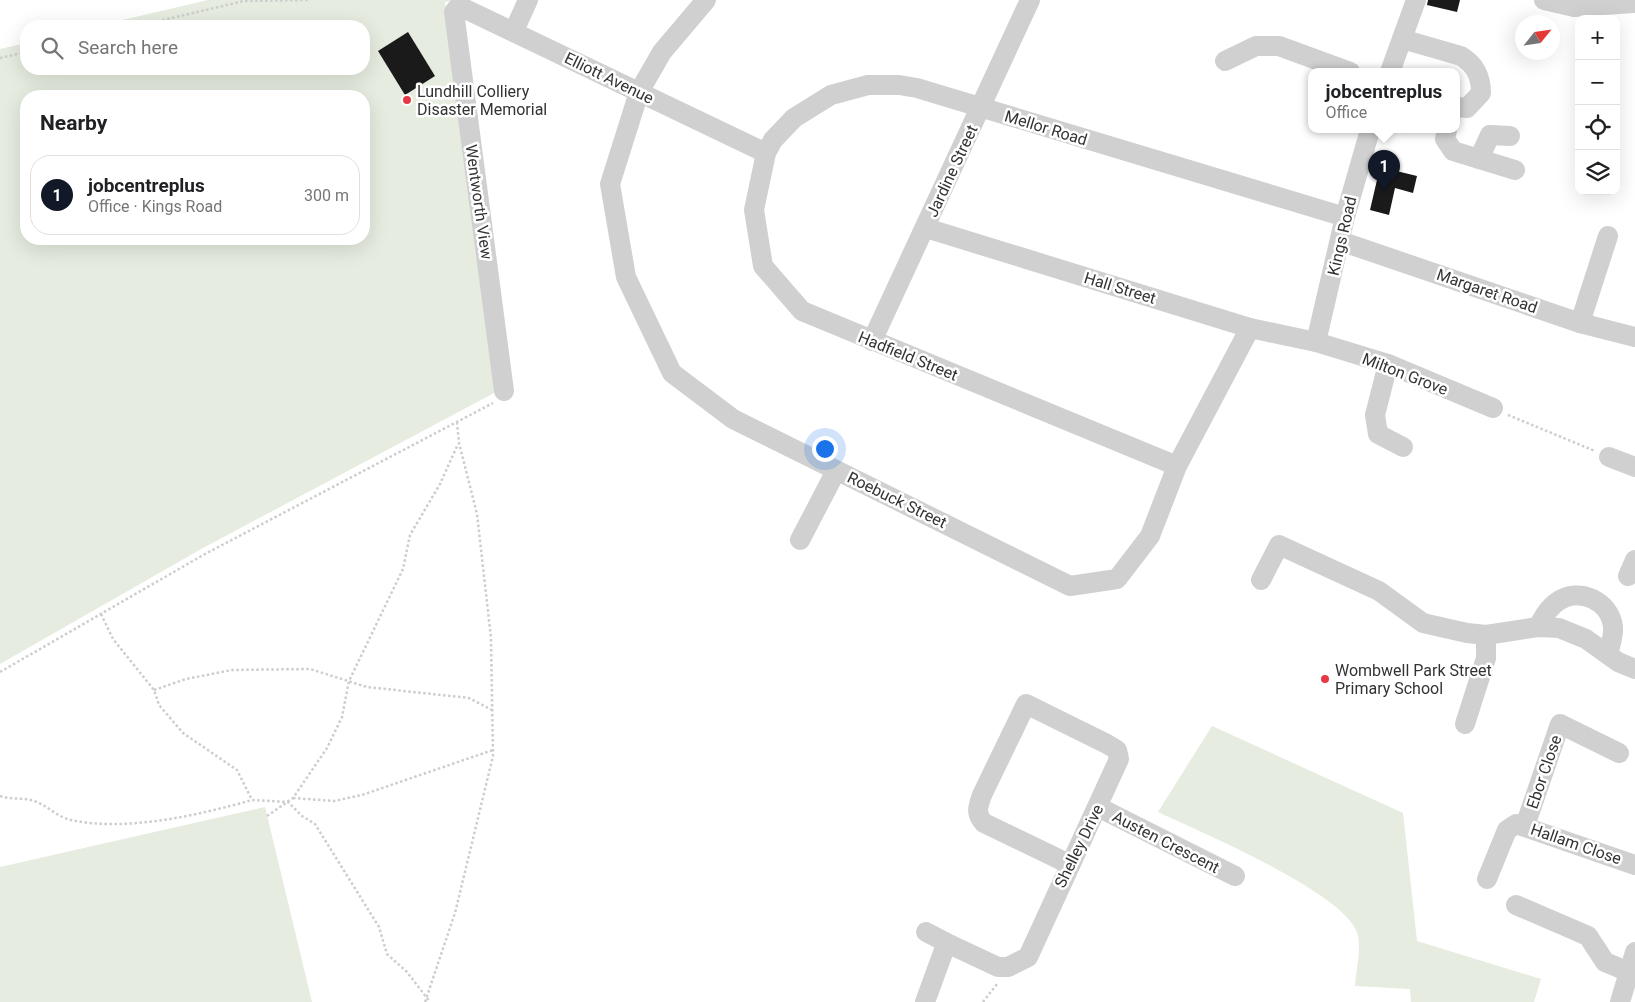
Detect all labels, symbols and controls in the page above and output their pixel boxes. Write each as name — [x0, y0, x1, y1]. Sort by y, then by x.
north arrow — [1515, 15, 1560, 60]
map controls — [1575, 15, 1620, 195]
button: + — [1575, 15, 1620, 60]
search box — [20, 20, 370, 75]
icon: search — [38, 34, 66, 62]
text: Search here — [78, 36, 178, 59]
street label: Elliott Avenue — [561, 48, 657, 108]
button: − — [1575, 60, 1620, 105]
popup — [1308, 68, 1460, 133]
text: jobcentreplus — [1326, 80, 1442, 103]
place label: Lundhill Colliery Disaster Memorial — [417, 82, 547, 119]
marker: Lundhill Colliery Disaster Memorial — [401, 94, 413, 106]
text: Office — [1326, 103, 1367, 122]
button: locate — [1575, 105, 1620, 150]
street label: Mellor Road — [1002, 106, 1090, 150]
text: Nearby — [40, 111, 107, 135]
street label: Jardine Street — [922, 122, 982, 220]
street label: Wentworth View — [462, 143, 496, 261]
pin: 1 — [1368, 150, 1400, 191]
button: layers — [1575, 150, 1620, 195]
text: jobcentreplus — [88, 174, 205, 197]
text: 1 — [52, 186, 62, 205]
text: 300 m — [304, 186, 349, 205]
street label: Kings Road — [1324, 195, 1360, 277]
text: Office · Kings Road — [88, 197, 222, 216]
street label: Margaret Road — [1434, 265, 1540, 317]
street label: Hall Street — [1082, 268, 1158, 308]
street label: Hadfield Street — [855, 327, 961, 385]
street label: Milton Grove — [1360, 349, 1450, 399]
your location — [812, 436, 838, 462]
street label: Roebuck Street — [844, 468, 950, 532]
place label: Wombwell Park Street Primary School — [1335, 661, 1492, 698]
marker: Wombwell Park Street Primary School — [1319, 673, 1331, 685]
street label: Ebor Close — [1523, 733, 1565, 811]
street label: Shelley Drive — [1051, 801, 1107, 891]
street label: Austen Crescent — [1109, 807, 1223, 877]
street label: Hallam Close — [1528, 820, 1624, 868]

